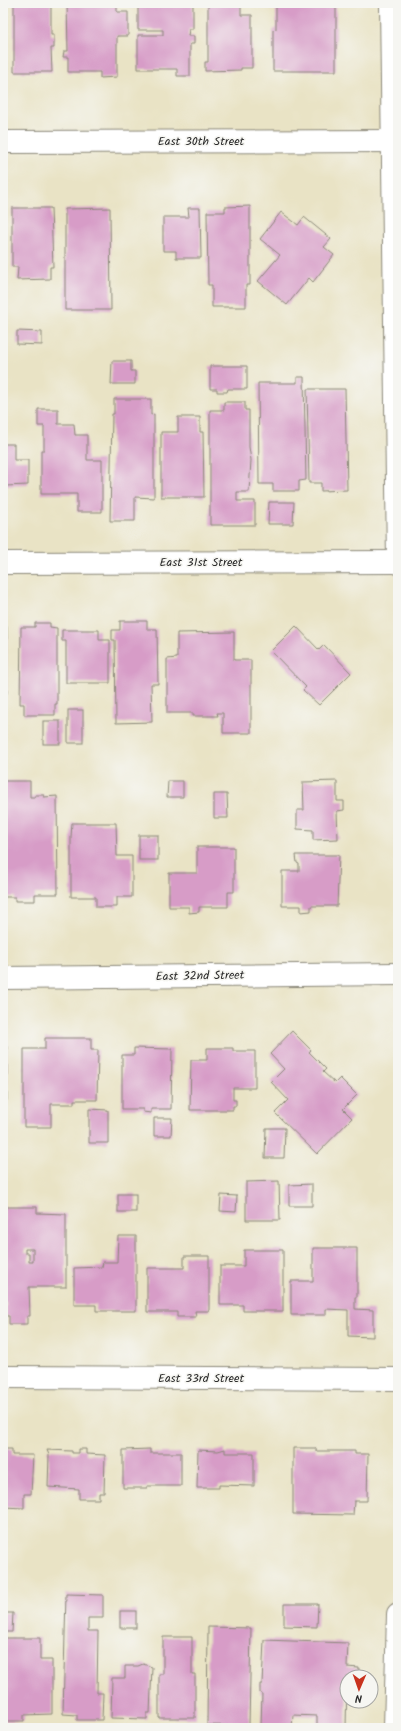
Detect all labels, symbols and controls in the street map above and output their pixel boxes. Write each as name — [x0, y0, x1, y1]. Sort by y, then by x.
street label: East 30th Street — [158, 132, 245, 151]
street label: East 31st Street — [160, 553, 243, 572]
street label: East 32nd Street — [156, 966, 245, 986]
street label: East 33rd Street — [158, 1369, 244, 1388]
north arrow — [339, 1669, 379, 1709]
text: N — [355, 1689, 362, 1707]

